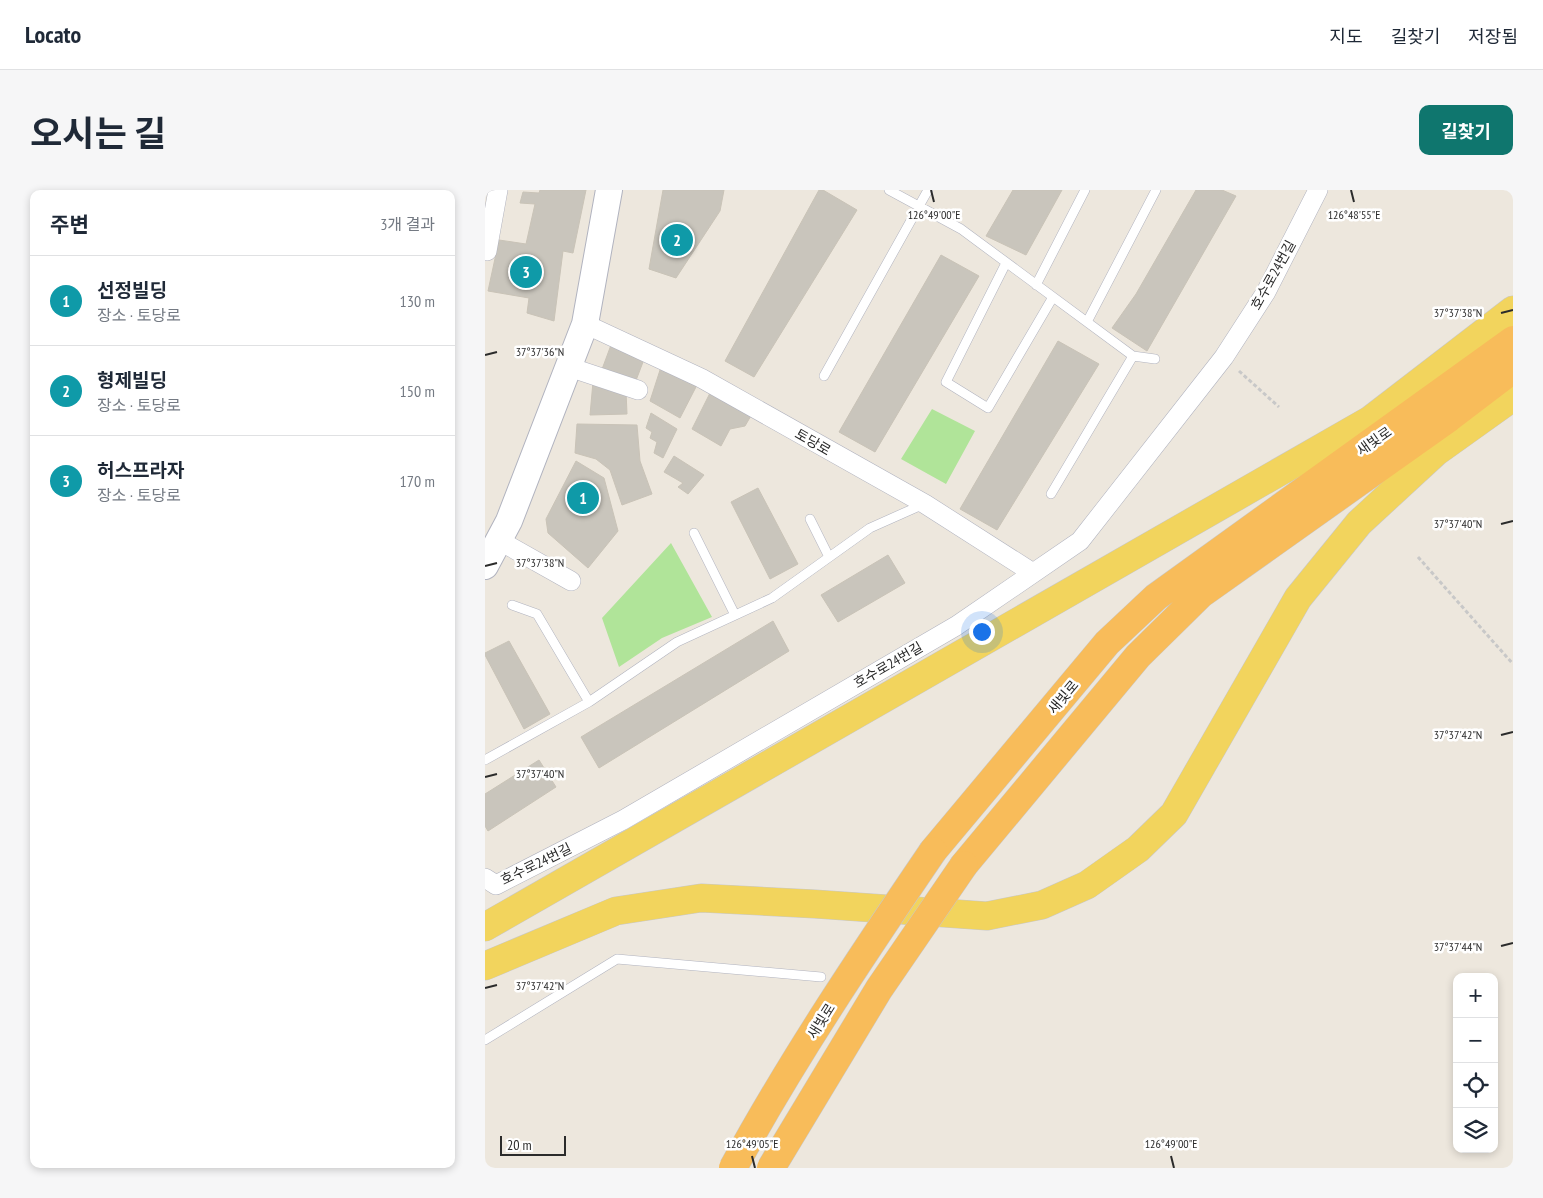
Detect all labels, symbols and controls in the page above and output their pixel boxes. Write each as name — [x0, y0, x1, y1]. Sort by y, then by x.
text: Locato — [25, 19, 81, 50]
text: 지도 — [1330, 25, 1363, 48]
text: 길찾기 — [1391, 25, 1440, 48]
text: 저장됨 — [1468, 25, 1518, 48]
button: 길찾기 — [1419, 105, 1513, 155]
text: 오시는 길 — [30, 110, 166, 156]
text: 126°49'00"E — [908, 207, 960, 222]
text: 126°48'55"E — [1328, 207, 1380, 222]
text: 주변 — [50, 211, 89, 238]
text: 3개 결과 — [380, 214, 435, 234]
pin: 2 — [661, 221, 693, 259]
street label: 호수로24번길 — [1246, 237, 1300, 313]
pin: 3 — [510, 253, 542, 291]
text: 선정빌딩 — [97, 278, 167, 302]
text: 1 — [62, 291, 70, 311]
text: 130 m — [400, 291, 435, 311]
text: 장소 · 토당로 — [97, 305, 181, 325]
text: 37°37'38"N — [1434, 305, 1482, 320]
text: 37°37'36"N — [516, 344, 564, 359]
text: 형제빌딩 — [97, 368, 167, 392]
text: 2 — [62, 381, 70, 401]
text: 150 m — [400, 381, 435, 401]
text: 장소 · 토당로 — [97, 395, 181, 415]
street label: 새빛로 — [1353, 422, 1395, 459]
street label: 토당로 — [792, 425, 834, 460]
text: 허스프라자 — [97, 458, 184, 482]
text: 3 — [62, 471, 70, 491]
text: 170 m — [400, 471, 435, 491]
pin: 1 — [567, 479, 599, 517]
text: 장소 · 토당로 — [97, 485, 181, 505]
text: 37°37'40"N — [1434, 516, 1482, 531]
text: 37°37'38"N — [516, 555, 564, 570]
your location — [969, 619, 995, 645]
street label: 호수로24번길 — [850, 638, 926, 692]
street label: 새빛로 — [1044, 676, 1082, 718]
text: 37°37'42"N — [1434, 727, 1482, 742]
text: 37°37'40"N — [516, 766, 564, 781]
street label: 호수로24번길 — [497, 839, 575, 889]
text: 37°37'44"N — [1434, 939, 1482, 954]
map controls — [1453, 973, 1498, 1153]
button: + — [1453, 973, 1498, 1018]
text: 37°37'42"N — [516, 978, 564, 993]
street label: 새빛로 — [803, 1000, 839, 1042]
button: − — [1453, 1018, 1498, 1063]
button: locate — [1453, 1063, 1498, 1108]
button: layers — [1453, 1108, 1498, 1153]
scale bar — [500, 1133, 566, 1156]
text: 20 m — [507, 1136, 532, 1154]
text: 126°49'05"E — [726, 1136, 778, 1151]
text: 126°49'00"E — [1145, 1136, 1197, 1151]

